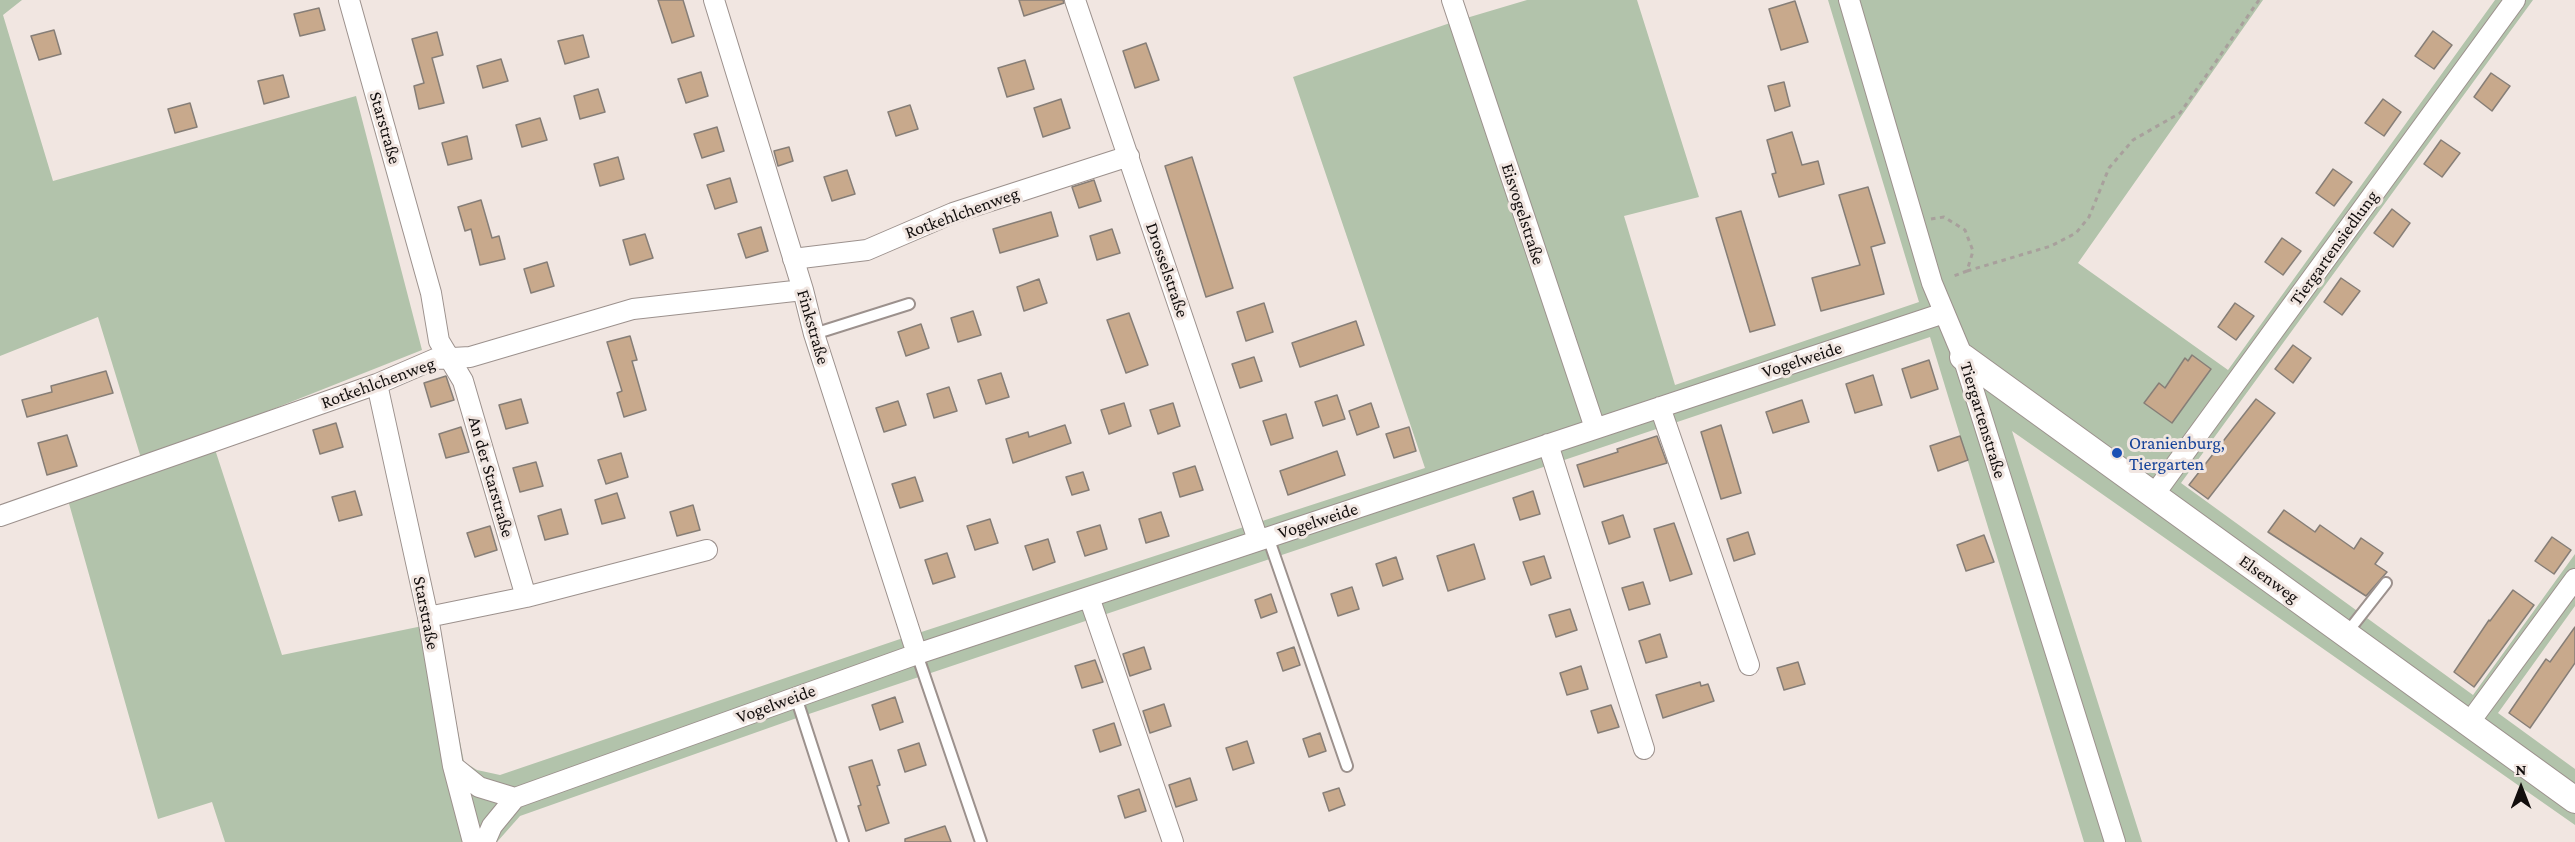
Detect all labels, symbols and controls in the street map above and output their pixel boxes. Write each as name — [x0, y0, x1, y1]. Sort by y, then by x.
street label: Starstraße — [364, 89, 406, 167]
street label: Eisvogelstraße — [1496, 161, 1550, 267]
street label: Rotkehlchenweg — [902, 182, 1022, 244]
street label: Tiergartensiedlung — [2285, 186, 2383, 310]
street label: Drosselstraße — [1141, 220, 1193, 320]
street label: Finkstraße — [792, 287, 834, 367]
street label: Vogelweide — [1759, 337, 1845, 383]
street label: Rotkehlchenweg — [318, 352, 438, 414]
street label: Tiergartenstraße — [1955, 359, 2011, 481]
street label: An der Starstraße — [463, 414, 519, 540]
place label: Oranienburg, Tiergarten — [2129, 432, 2225, 474]
marker: Oranienburg, Tiergarten — [2110, 446, 2124, 460]
street label: Vogelweide — [1275, 498, 1361, 544]
street label: Elsenweg — [2235, 550, 2303, 608]
street label: Starstraße — [408, 575, 444, 651]
street label: Vogelweide — [733, 680, 819, 728]
north arrow — [2491, 758, 2551, 818]
text: N — [2516, 761, 2526, 778]

